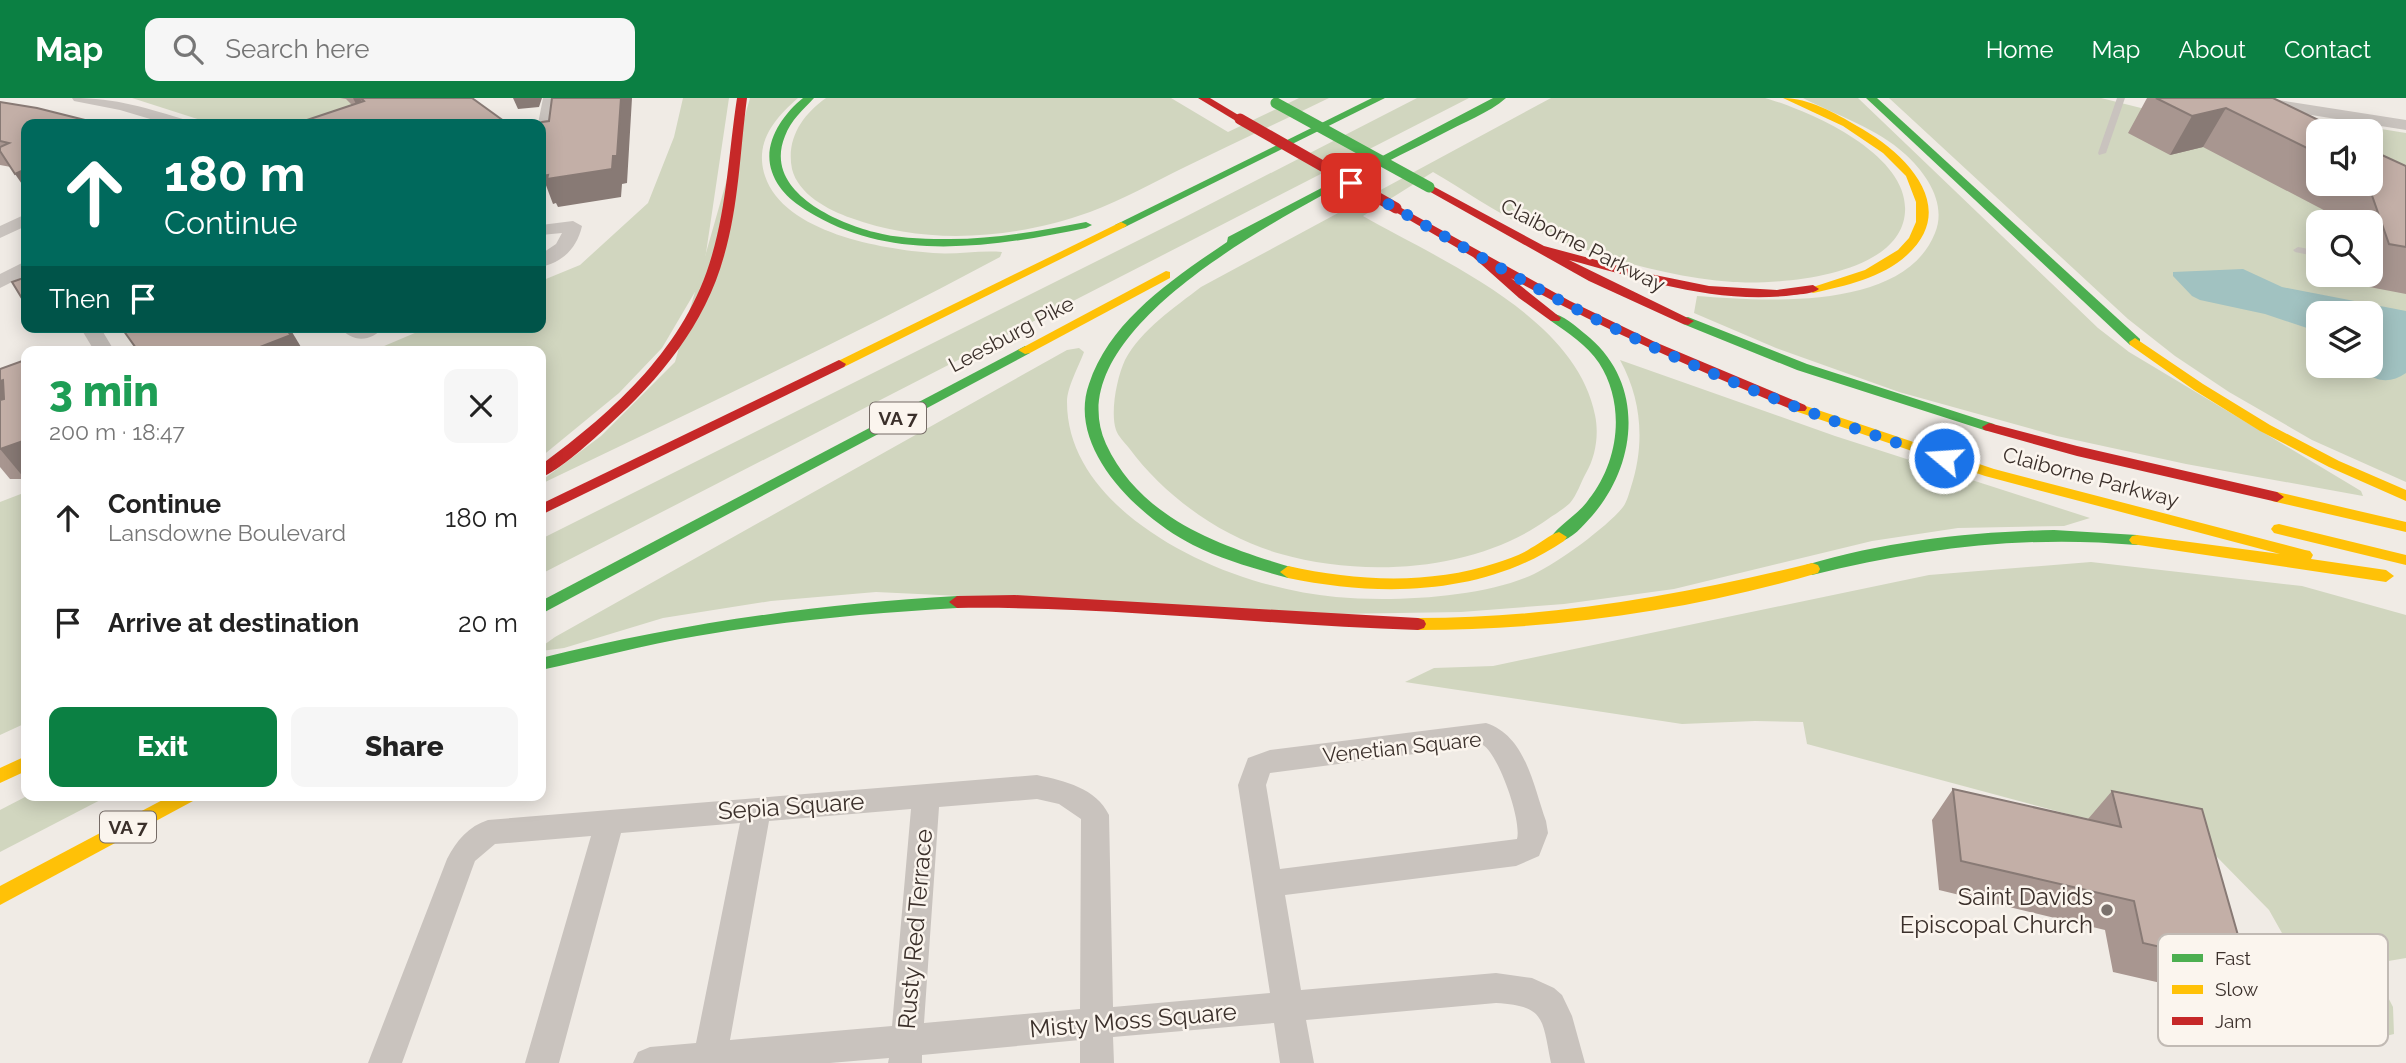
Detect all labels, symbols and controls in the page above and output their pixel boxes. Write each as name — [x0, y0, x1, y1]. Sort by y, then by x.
search box — [145, 18, 635, 81]
text: Map — [35, 30, 103, 69]
icon: search — [169, 30, 207, 68]
text: Search here — [225, 34, 370, 64]
text: Home — [1986, 35, 2054, 64]
text: Map — [2092, 35, 2140, 64]
text: About — [2178, 35, 2246, 64]
text: Contact — [2284, 35, 2371, 64]
map controls — [2306, 119, 2383, 378]
button: sound — [2306, 119, 2383, 196]
text: 180 m — [164, 145, 305, 202]
icon: ahead — [49, 147, 140, 238]
pin — [1321, 153, 1381, 213]
icon: arrive — [1332, 164, 1370, 202]
street label: Claiborne Parkway — [1497, 193, 1669, 297]
text: Continue — [164, 204, 298, 241]
button: search — [2306, 210, 2383, 287]
icon: arrive — [124, 280, 162, 318]
text: Then — [49, 284, 110, 314]
street label: Leesburg Pike — [944, 291, 1078, 377]
button: layers — [2306, 301, 2383, 378]
text: 3 min — [49, 367, 159, 416]
button: close — [444, 369, 518, 443]
road number: VA 7 — [870, 402, 926, 434]
text: 200 m · 18:47 — [49, 418, 185, 445]
position arrow — [1907, 421, 1981, 495]
street label: Claiborne Parkway — [2000, 441, 2182, 513]
text: Continue — [108, 489, 221, 519]
icon: ahead — [49, 499, 87, 537]
text: 180 m — [445, 503, 518, 533]
text: Lansdowne Boulevard — [108, 519, 346, 546]
icon: arrive — [49, 604, 87, 642]
text: Arrive at destination — [108, 608, 359, 638]
text: 20 m — [458, 608, 518, 638]
button: Exit — [49, 707, 277, 787]
button: Share — [291, 707, 518, 787]
street label: Venetian Square — [1321, 726, 1483, 768]
street label: Sepia Square — [717, 786, 865, 826]
road number: VA 7 — [100, 812, 156, 842]
street label: Rusty Red Terrace — [892, 828, 938, 1030]
place label: Saint Davids Episcopal Church — [1900, 882, 2093, 939]
marker: Saint Davids Episcopal Church — [2099, 902, 2115, 918]
legend — [2158, 934, 2388, 1046]
text: Fast — [2215, 947, 2251, 969]
text: Slow — [2215, 978, 2259, 1000]
street label: Misty Moss Square — [1028, 997, 1238, 1043]
text: Jam — [2215, 1010, 2252, 1032]

